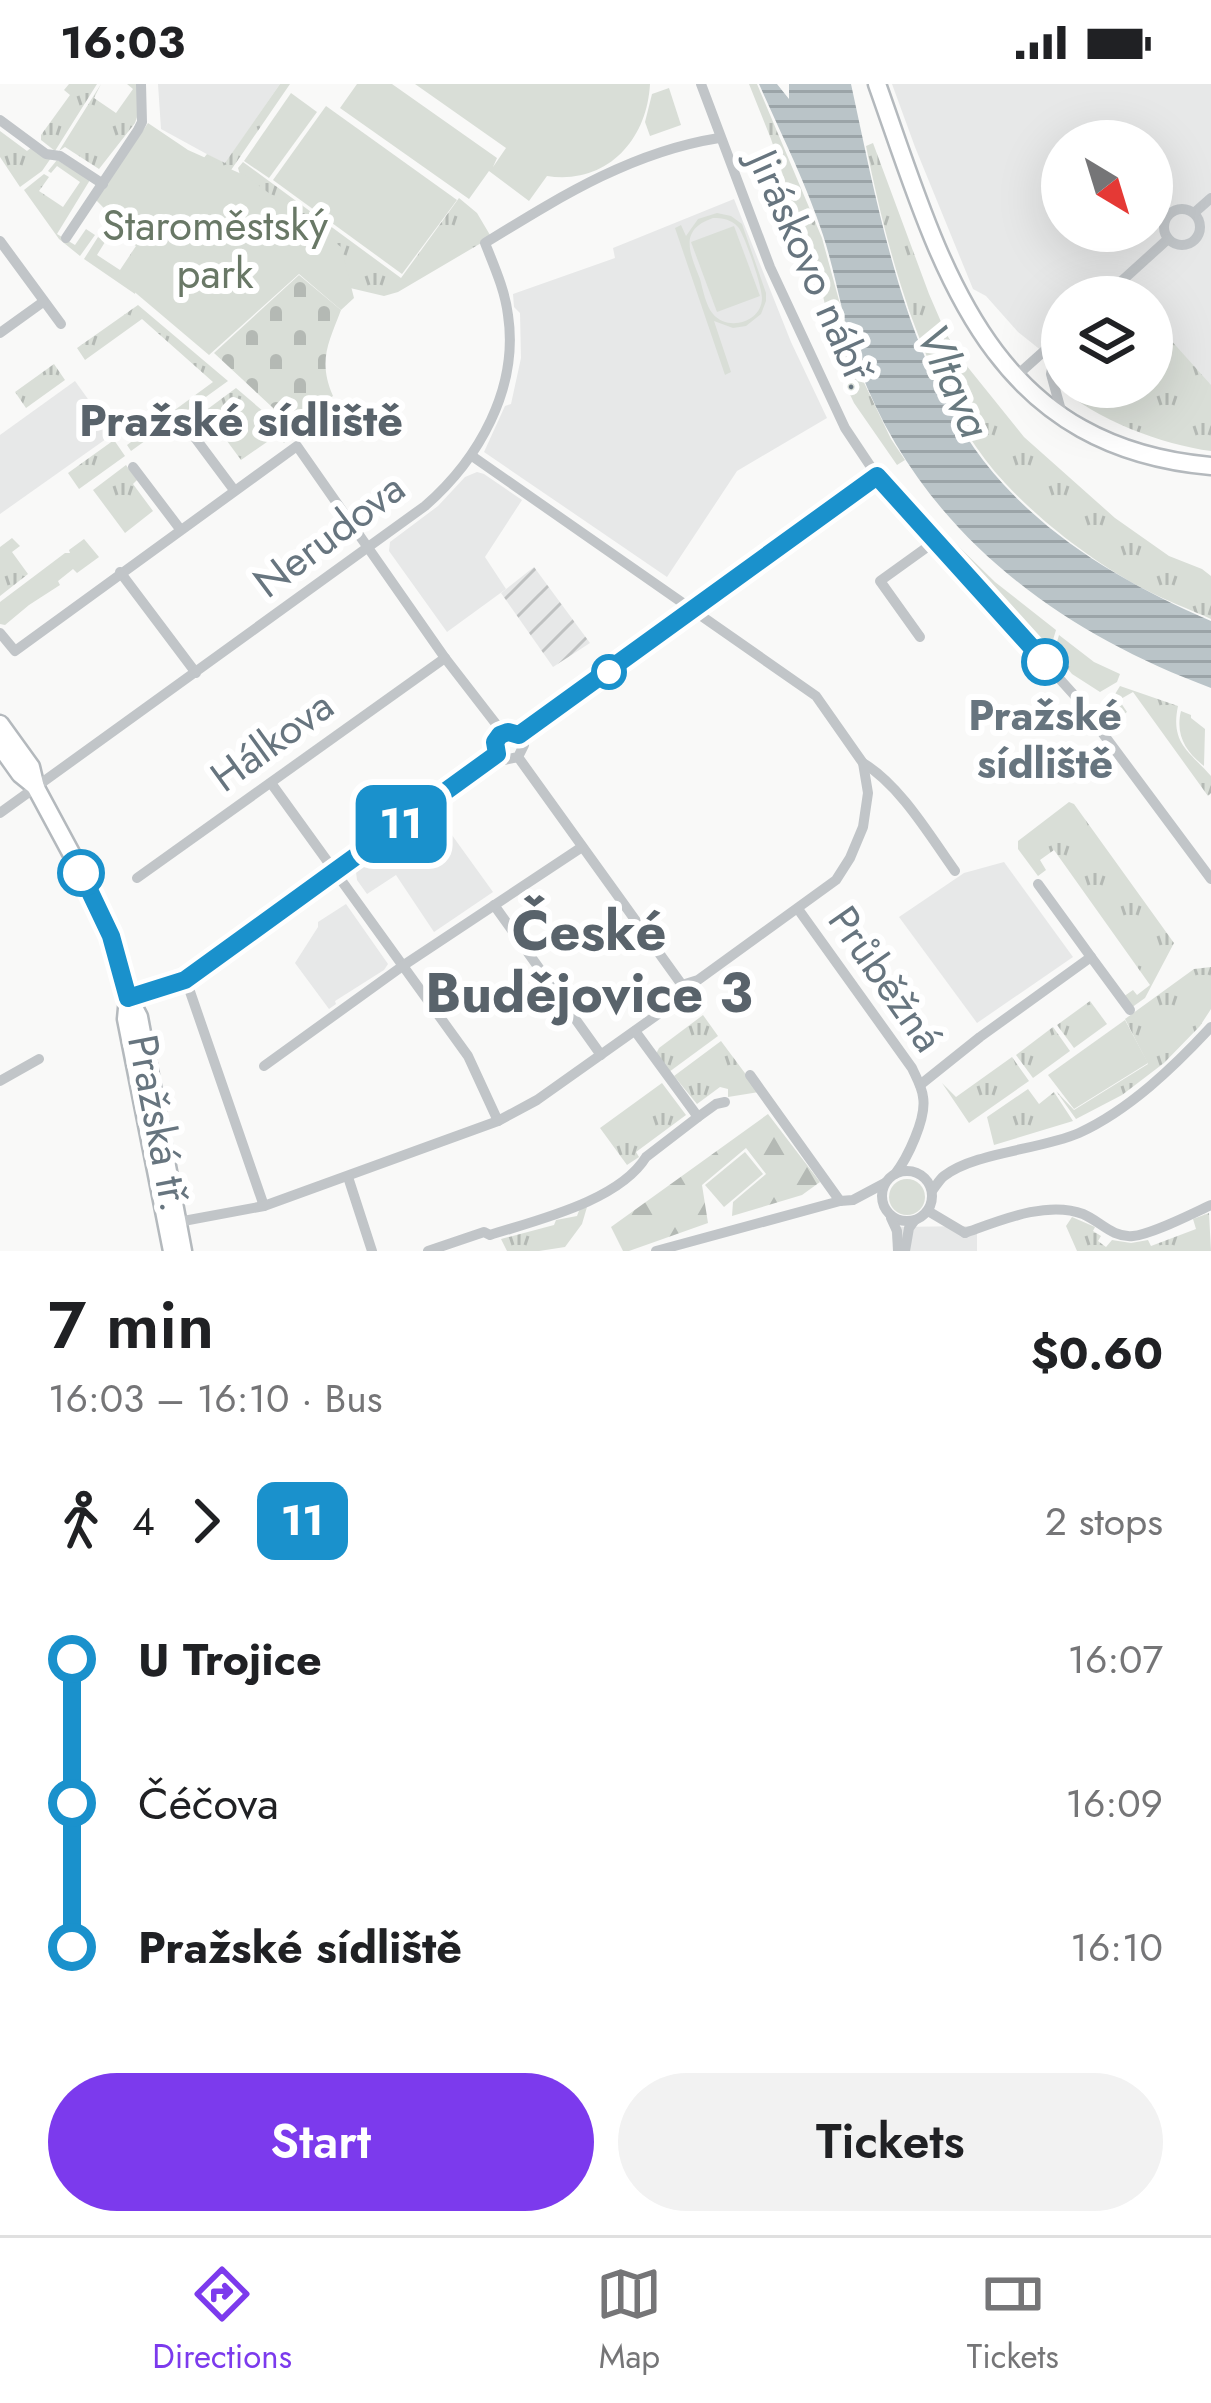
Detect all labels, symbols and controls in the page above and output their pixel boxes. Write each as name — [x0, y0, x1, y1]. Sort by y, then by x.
text: 16:03 — [60, 10, 185, 75]
north arrow — [1041, 120, 1173, 252]
map controls — [1041, 120, 1173, 408]
street label: Jiráskovo nábř. — [731, 136, 893, 400]
park label: Staroměstský park — [102, 195, 328, 304]
button: layers — [1041, 276, 1173, 408]
water label: Vltava — [900, 314, 1008, 448]
district label: Pražské sídliště — [79, 388, 403, 453]
street label: Nerudova — [241, 458, 417, 612]
marker: Pražské sídliště — [1023, 640, 1067, 684]
unlabelled marker — [593, 656, 625, 688]
street label: Hálkova — [198, 676, 346, 806]
place label: Pražské sídliště — [968, 685, 1122, 794]
line badge: 11 — [347, 785, 455, 863]
text: 11 — [380, 793, 422, 854]
unlabelled marker — [59, 851, 103, 895]
district label: České Budějovice 3 — [425, 892, 753, 1032]
street label: Průběžná — [813, 894, 959, 1064]
street label: Pražská tř. — [112, 1029, 206, 1217]
text: 7 min — [48, 1277, 214, 1373]
text: $0.60 — [1031, 1321, 1163, 1386]
text: 16:03 – 16:10 · Bus — [48, 1370, 382, 1427]
icon: walk — [48, 1488, 114, 1554]
icon: forward — [173, 1488, 239, 1554]
text: 11 — [281, 1490, 324, 1551]
text: 4 — [132, 1493, 155, 1550]
text: 2 stops — [1045, 1493, 1163, 1550]
text: U Trojice — [138, 1627, 322, 1692]
text: 16:07 — [1067, 1631, 1163, 1688]
text: Čéčova — [138, 1771, 279, 1836]
text: 16:09 — [1065, 1775, 1163, 1832]
text: Pražské sídliště — [138, 1915, 462, 1980]
text: 16:10 — [1070, 1919, 1163, 1976]
button: Start — [48, 2073, 594, 2211]
button: Tickets — [618, 2073, 1163, 2211]
tab: Directions — [152, 2261, 292, 2380]
tab: Map — [596, 2261, 662, 2380]
tab: Tickets — [967, 2261, 1059, 2380]

